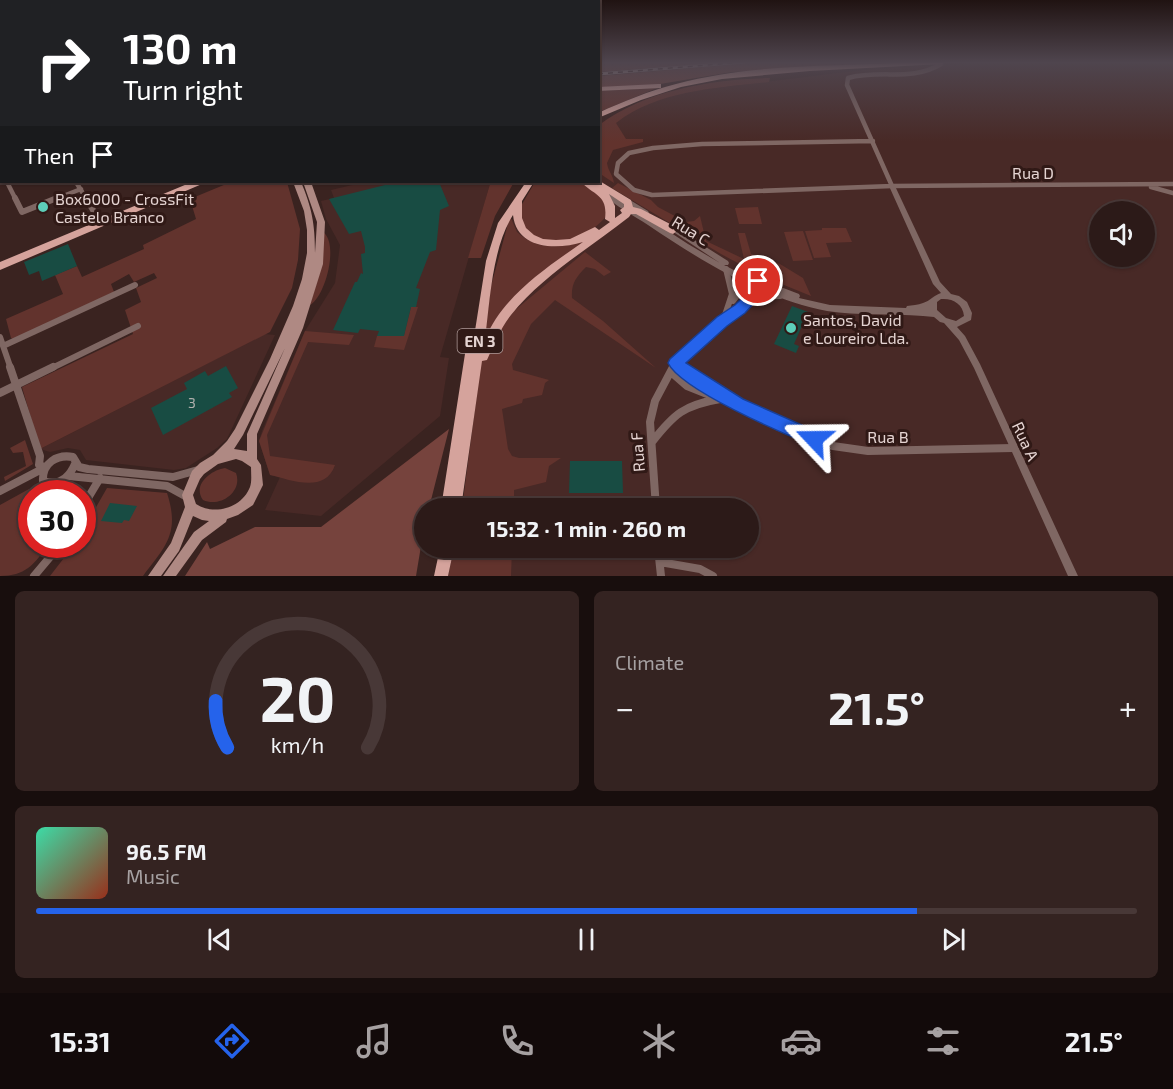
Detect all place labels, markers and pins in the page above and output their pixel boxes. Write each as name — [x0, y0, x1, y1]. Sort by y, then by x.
place label: Box6000 - CrossFit Castelo Branco — [55, 189, 194, 226]
marker: Box6000 - CrossFit Castelo Branco — [36, 200, 50, 214]
pin — [732, 255, 783, 306]
place label: Santos, David e Loureiro Lda. — [803, 310, 909, 347]
marker: Santos, David e Loureiro Lda. — [784, 321, 798, 335]

